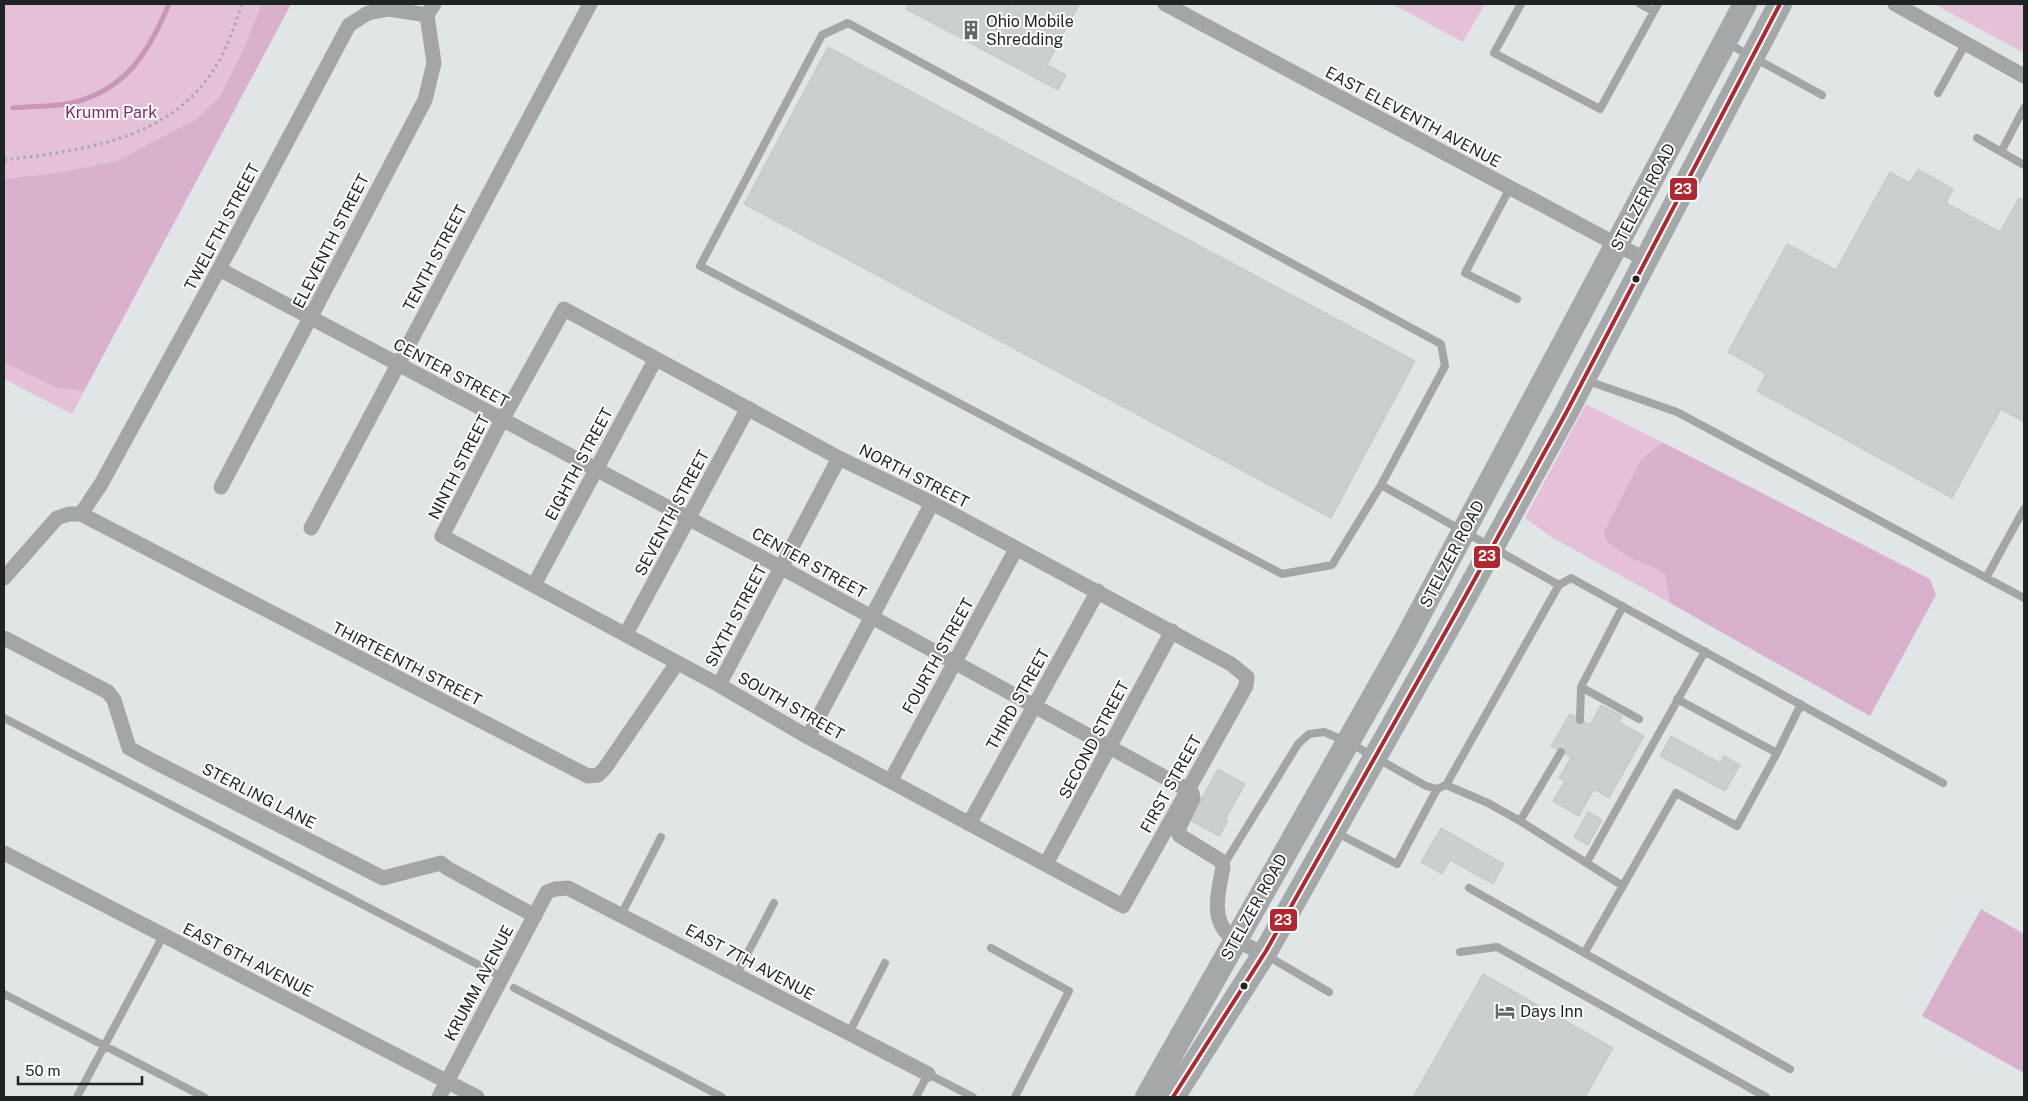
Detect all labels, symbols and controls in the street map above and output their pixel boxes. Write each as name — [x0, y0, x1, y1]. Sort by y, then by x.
place label: Ohio Mobile Shredding — [986, 12, 1074, 49]
building icon: Ohio Mobile Shredding — [960, 19, 982, 41]
street label: EAST ELEVENTH AVENUE — [1322, 63, 1504, 171]
park label: Krumm Park — [65, 103, 157, 122]
street label: STELZER ROAD — [1607, 140, 1679, 254]
street label: TWELFTH STREET — [181, 160, 264, 294]
street label: ELEVENTH STREET — [289, 170, 373, 311]
line badge: 23 — [1669, 177, 1698, 201]
text: 23 — [1674, 181, 1692, 197]
street label: TENTH STREET — [399, 201, 471, 314]
unlabelled marker — [1631, 274, 1641, 284]
street label: CENTER STREET — [390, 335, 512, 412]
street label: EIGHTH STREET — [541, 404, 617, 524]
street label: NINTH STREET — [424, 411, 494, 522]
street label: NORTH STREET — [856, 440, 972, 512]
street label: SEVENTH STREET — [631, 446, 713, 579]
street label: STELZER ROAD — [1416, 497, 1488, 611]
street label: CENTER STREET — [748, 524, 870, 603]
line badge: 23 — [1473, 545, 1501, 569]
text: 23 — [1478, 548, 1496, 564]
street label: SIXTH STREET — [701, 561, 771, 670]
street label: FOURTH STREET — [898, 595, 978, 717]
street label: THIRTEENTH STREET — [329, 618, 485, 710]
street label: THIRD STREET — [982, 645, 1054, 753]
street label: SOUTH STREET — [735, 668, 848, 744]
street label: SECOND STREET — [1055, 677, 1133, 802]
street label: FIRST STREET — [1136, 731, 1206, 836]
street label: STERLING LANE — [199, 759, 319, 833]
street label: STELZER ROAD — [1217, 851, 1291, 963]
line badge: 23 — [1269, 908, 1298, 932]
text: 23 — [1274, 912, 1292, 928]
street label: EAST 6TH AVENUE — [180, 919, 316, 1001]
street label: EAST 7TH AVENUE — [682, 920, 818, 1004]
street label: KRUMM AVENUE — [440, 922, 518, 1044]
unlabelled marker — [1239, 981, 1249, 991]
hotel icon: Days Inn — [1494, 1000, 1516, 1022]
place label: Days Inn — [1520, 1002, 1583, 1021]
scale bar — [18, 1054, 141, 1086]
text: 50 m — [25, 1062, 60, 1079]

